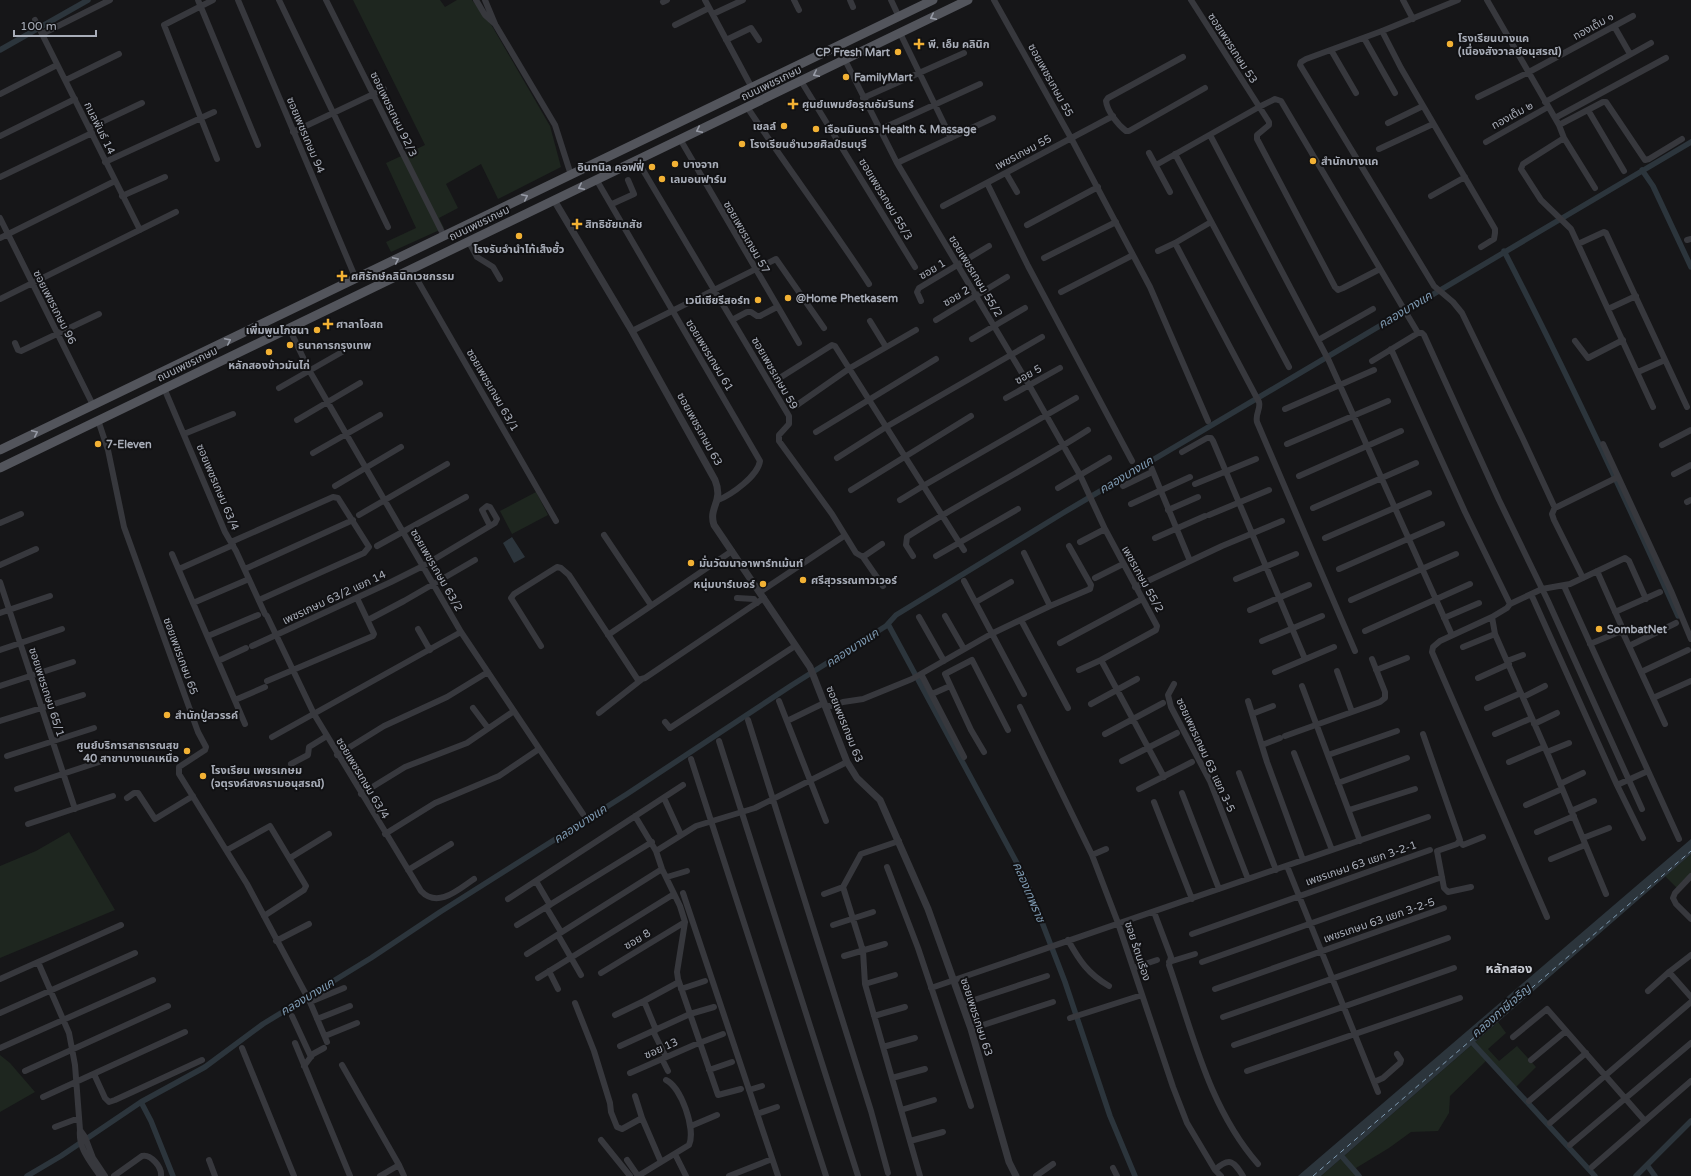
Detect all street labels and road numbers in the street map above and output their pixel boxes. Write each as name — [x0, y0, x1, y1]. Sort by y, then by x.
street label: ทองเต็ม ๑ — [1571, 10, 1616, 43]
street label: ซอยเพชรเกษม 53 — [1205, 11, 1260, 86]
street label: ซอยเพชรเกษม 55 — [1025, 41, 1076, 119]
street label: ถนนเพชรเกษม — [739, 63, 804, 104]
street label: ซอยเพชรเกษม 92/3 — [367, 69, 420, 159]
street label: ซอยเพชรเกษม 94 — [284, 95, 327, 175]
street label: ทองเต็ม ๒ — [1489, 99, 1535, 132]
street label: กมลพันธ์ 14 — [81, 100, 118, 157]
street label: เพชรเกษม 55 — [993, 132, 1054, 173]
street label: ซอยเพชรเกษม 55/3 — [856, 156, 915, 243]
street label: ซอยเพชรเกษม 57 — [721, 199, 773, 276]
street label: ถนนเพชรเกษม — [447, 203, 512, 244]
street label: ซอยเพชรเกษม 55/2 — [946, 233, 1005, 320]
street label: ซอย 1 — [917, 256, 948, 282]
street label: ซอยเพชรเกษม 96 — [30, 268, 79, 347]
street label: ซอย 2 — [941, 283, 972, 309]
street label: ซอยเพชรเกษม 61 — [683, 317, 736, 393]
street label: ซอยเพชรเกษม 59 — [749, 335, 801, 412]
street label: ถนนเพชรเกษม — [155, 344, 220, 385]
street label: ซอยเพชรเกษม 63/1 — [464, 347, 521, 434]
street label: ซอย 5 — [1013, 362, 1044, 387]
street label: ซอยเพชรเกษม 63 — [674, 390, 725, 468]
street label: ซอยเพชรเกษม 63/4 — [193, 442, 242, 532]
street label: ซอยเพชรเกษม 63/2 — [408, 527, 466, 614]
street label: เพชรเกษม 55/2 — [1119, 544, 1166, 615]
street label: เพชรเกษม 63/2 แยก 14 — [280, 568, 388, 627]
street label: ซอยเพชรเกษม 65 — [161, 616, 201, 697]
street label: ซอยเพชรเกษม 65/1 — [26, 646, 67, 738]
street label: ซอยเพชรเกษม 63 — [823, 684, 866, 764]
street label: ซอยเพชรเกษม 63 แยก 3-5 — [1173, 696, 1238, 814]
street label: ซอยเพชรเกษม 63/4 — [333, 735, 392, 821]
street label: เพชรเกษม 63 แยก 3-2-1 — [1304, 838, 1419, 889]
street label: เพชรเกษม 63 แยก 3-2-5 — [1322, 895, 1437, 946]
street label: ซอย ร้ตนเรึอง — [1122, 920, 1153, 983]
street label: ซอย 8 — [622, 926, 653, 952]
street label: ซอยเพชรเกษม 63 — [958, 976, 995, 1058]
street label: ซอย 13 — [642, 1035, 680, 1062]

